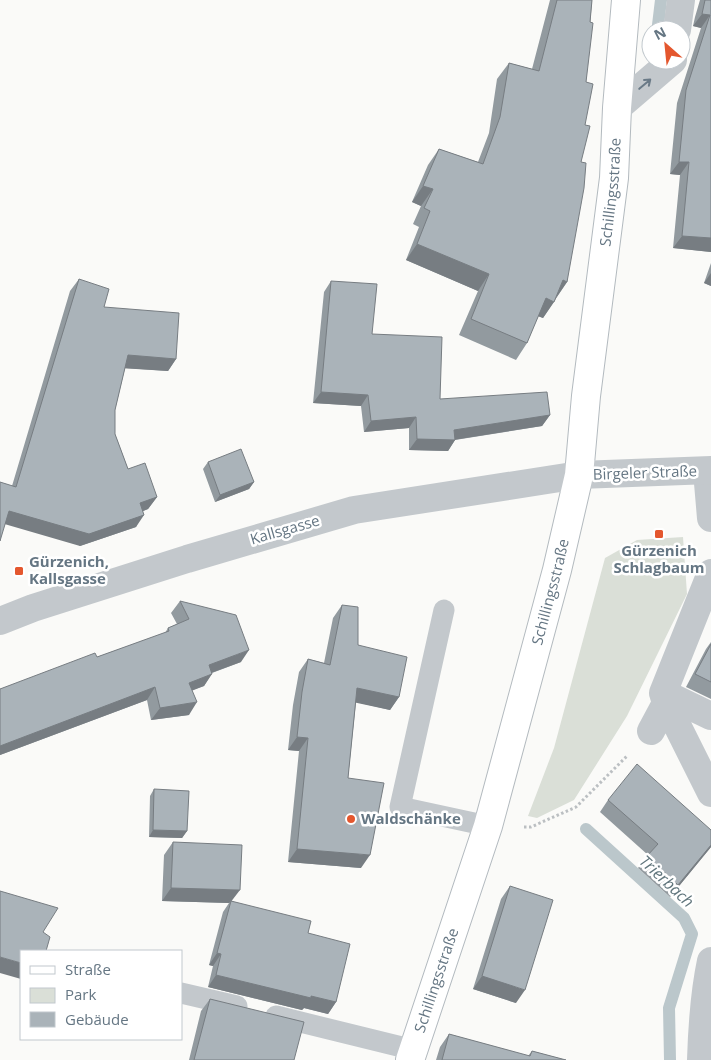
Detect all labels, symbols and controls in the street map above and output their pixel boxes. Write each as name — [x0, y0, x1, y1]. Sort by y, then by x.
north arrow — [641, 20, 691, 70]
text: N — [650, 22, 669, 44]
one-way arrow — [638, 79, 651, 90]
street label: Schillingsstraße — [594, 137, 625, 248]
street label: Birgeler Straße — [593, 460, 697, 484]
street label: Kallsgasse — [248, 510, 322, 548]
marker: Gürzenich Schlagbaum — [653, 528, 665, 540]
street label: Schillingsstraße — [526, 537, 573, 647]
place label: Gürzenich Schlagbaum — [613, 540, 705, 577]
place label: Gürzenich, Kallsgasse — [29, 551, 109, 588]
marker: Gürzenich, Kallsgasse — [13, 565, 25, 577]
place label: Waldschänke — [361, 808, 461, 828]
marker: Waldschänke — [345, 813, 357, 825]
water label: Trierbach — [635, 850, 699, 912]
street label: Schillingsstraße — [409, 925, 462, 1035]
legend — [20, 950, 182, 1040]
text: Straße — [65, 959, 111, 979]
text: Park — [65, 984, 96, 1004]
text: Gebäude — [65, 1009, 129, 1029]

